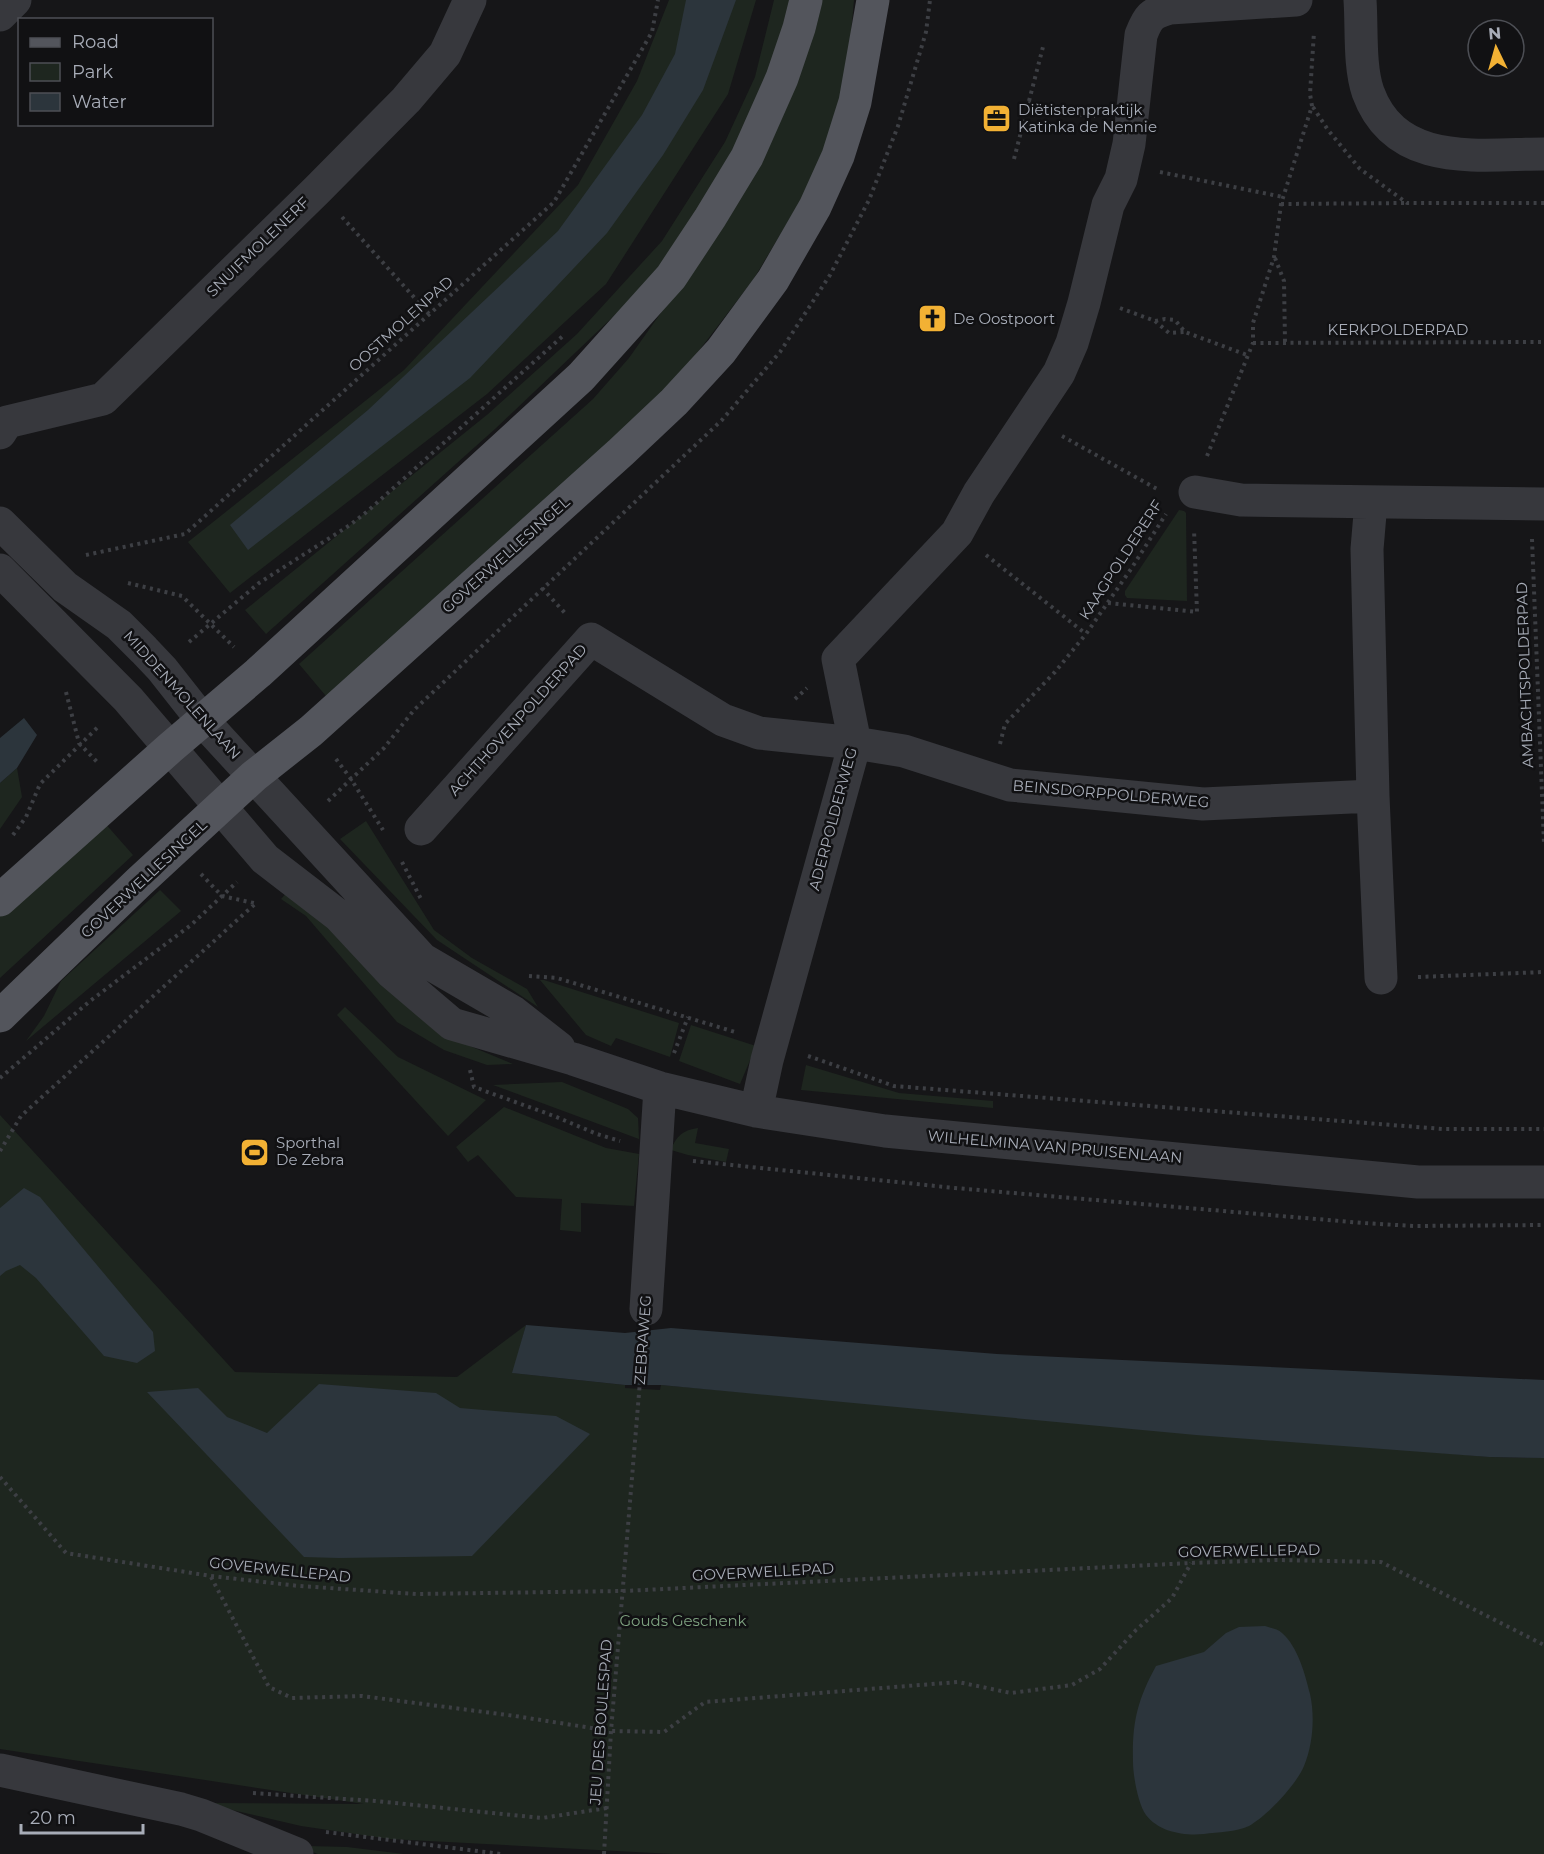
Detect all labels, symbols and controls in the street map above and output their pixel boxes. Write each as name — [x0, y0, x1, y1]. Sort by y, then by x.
legend — [18, 18, 213, 126]
north arrow — [1466, 18, 1526, 78]
text: N — [1487, 24, 1502, 44]
text: Road — [72, 31, 119, 53]
text: Park — [72, 61, 113, 83]
text: Water — [72, 91, 127, 113]
place label: Diëtistenpraktijk Katinka de Nennie — [1018, 100, 1157, 136]
office icon: Diëtistenpraktijk Katinka de Nennie — [981, 103, 1013, 135]
street label: SNUIFMOLENERF — [202, 193, 313, 301]
street label: OOSTMOLENPAD — [344, 272, 457, 376]
church icon: De Oostpoort — [916, 303, 948, 335]
place label: De Oostpoort — [953, 309, 1055, 328]
street label: KERKPOLDERPAD — [1328, 320, 1468, 339]
street label: GOVERWELLESINGEL — [438, 492, 574, 617]
street label: KAAGPOLDERERF — [1075, 496, 1166, 623]
street label: AMBACHTSPOLDERPAD — [1512, 582, 1537, 768]
street label: MIDDENMOLENLAAN — [120, 626, 245, 763]
street label: ACHTHOVENPOLDERPAD — [444, 640, 591, 799]
street label: ADERPOLDERWEG — [804, 745, 861, 893]
street label: BEINSDORPPOLDERWEG — [1012, 775, 1210, 812]
street label: GOVERWELLESINGEL — [77, 815, 211, 942]
street label: WILHELMINA VAN PRUISENLAAN — [927, 1126, 1183, 1167]
place label: Sporthal De Zebra — [276, 1133, 344, 1169]
sports icon: Sporthal De Zebra — [239, 1136, 271, 1168]
street label: ZEBRAWEG — [630, 1294, 655, 1386]
street label: GOVERWELLEPAD — [1178, 1540, 1320, 1561]
street label: GOVERWELLEPAD — [208, 1553, 352, 1586]
street label: GOVERWELLEPAD — [691, 1558, 835, 1585]
park label: Gouds Geschenk — [619, 1611, 747, 1630]
street label: JEU DES BOULESPAD — [585, 1638, 616, 1806]
scale bar — [21, 1797, 142, 1835]
text: 20 m — [30, 1807, 76, 1829]

